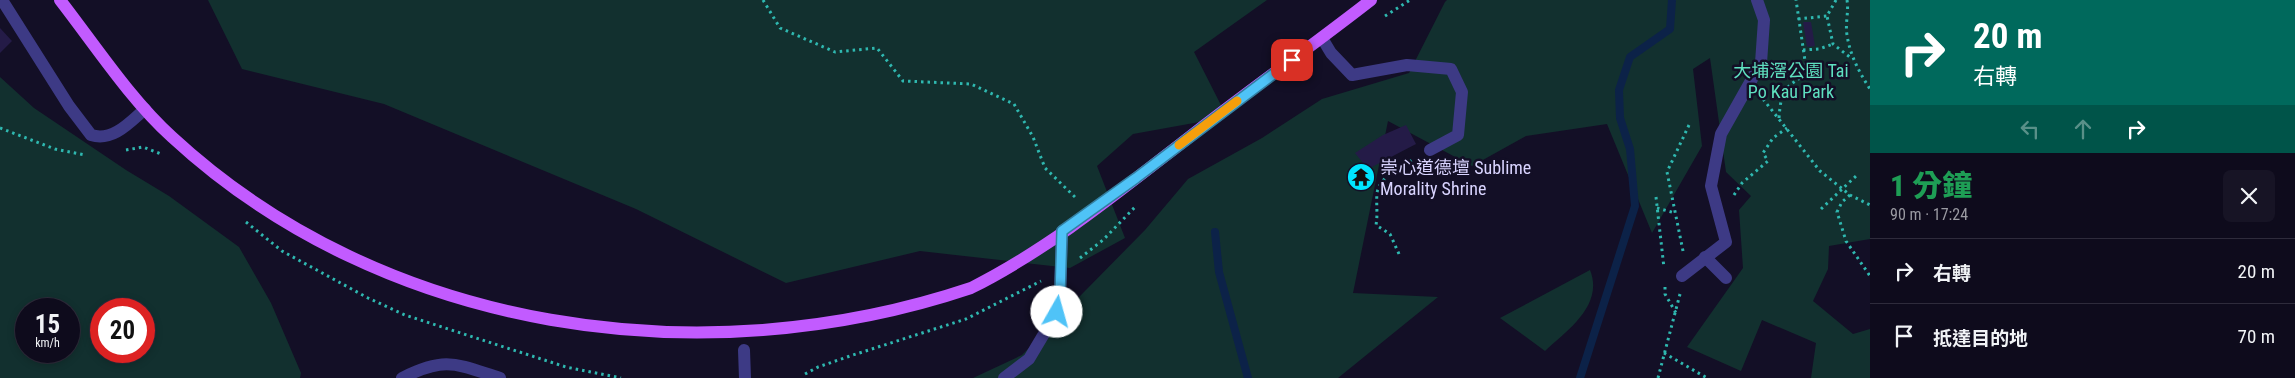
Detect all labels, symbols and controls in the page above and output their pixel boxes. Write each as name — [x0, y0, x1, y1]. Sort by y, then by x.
text: 20 m — [1973, 16, 2042, 57]
icon: right — [1890, 20, 1955, 85]
pin — [1271, 39, 1313, 81]
icon: arrive — [1278, 46, 1306, 74]
park label: 大埔滘公園 Tai Po Kau Park — [1733, 60, 1849, 102]
text: 右轉 — [1973, 64, 2017, 89]
icon: left — [2016, 115, 2044, 143]
icon: ahead — [2069, 115, 2097, 143]
icon: right — [2122, 115, 2150, 143]
place label: 崇心道德壇 Sublime Morality Shrine — [1380, 157, 1531, 199]
temple icon: 崇心道德壇 Sublime Morality Shrine — [1346, 162, 1376, 192]
text: 1 分鐘 — [1890, 168, 1972, 203]
button: close — [2223, 170, 2275, 222]
text: 90 m · 17:24 — [1890, 205, 1968, 224]
icon: right — [1890, 257, 1918, 285]
text: 20 m — [2238, 260, 2275, 283]
text: 右轉 — [1933, 262, 1971, 285]
position arrow — [1030, 285, 1082, 337]
speed limit sign: 20 — [90, 298, 155, 363]
text: 15 — [35, 310, 60, 339]
icon: arrive — [1890, 322, 1918, 350]
text: 70 m — [2238, 325, 2275, 348]
text: 抵達目的地 — [1933, 327, 2028, 350]
text: km/h — [35, 336, 60, 350]

